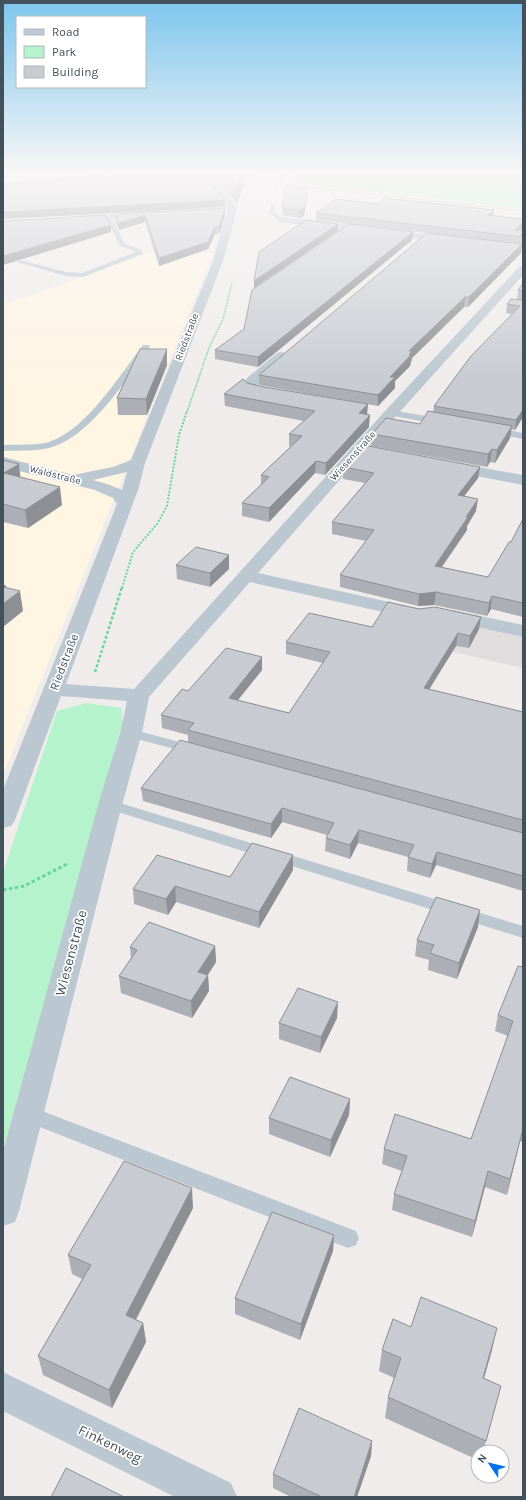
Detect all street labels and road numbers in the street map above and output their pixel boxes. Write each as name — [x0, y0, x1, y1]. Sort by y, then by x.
street label: Riedstraße — [173, 312, 201, 362]
street label: Wiesenstraße — [328, 429, 378, 483]
street label: Waldstraße — [28, 463, 82, 487]
street label: Riedstraße — [47, 632, 81, 692]
street label: Wiesenstraße — [51, 908, 91, 998]
street label: Finkenweg — [75, 1421, 145, 1467]

